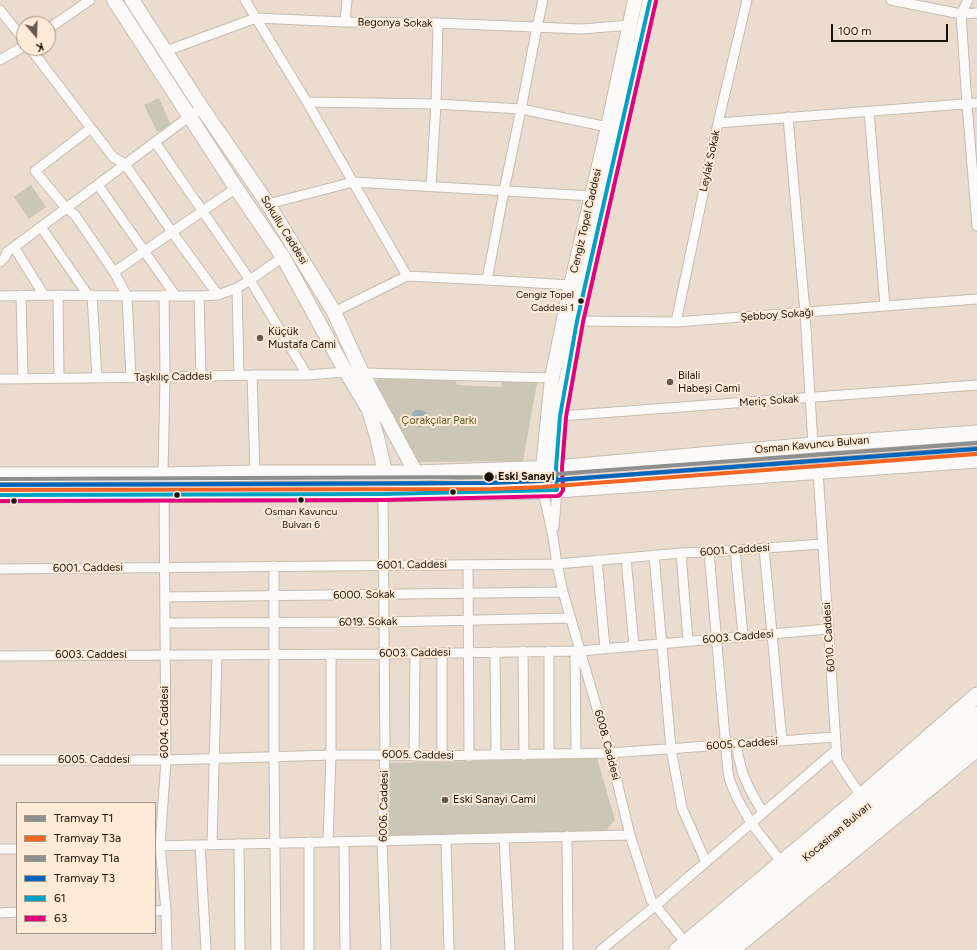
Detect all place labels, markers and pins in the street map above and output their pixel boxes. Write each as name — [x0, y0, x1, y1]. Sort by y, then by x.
place label: Cengiz Topel Caddesi 1 — [516, 289, 574, 312]
marker: Cengiz Topel Caddesi 1 — [576, 296, 586, 306]
place label: Küçük Mustafa Cami — [268, 325, 336, 351]
marker: Küçük Mustafa Cami — [255, 333, 265, 343]
place label: Bilali Habeşi Cami — [678, 369, 740, 395]
marker: Bilali Habeşi Cami — [665, 377, 675, 387]
marker: Eski Sanayi — [482, 470, 496, 484]
place label: Eski Sanayi — [498, 470, 555, 484]
unlabelled marker — [448, 487, 458, 497]
unlabelled marker — [172, 490, 182, 500]
marker: Osman Kavuncu Bulvarı 6 — [296, 495, 306, 505]
unlabelled marker — [9, 496, 19, 506]
place label: Osman Kavuncu Bulvarı 6 — [265, 506, 337, 530]
place label: Eski Sanayi Cami — [453, 793, 536, 807]
marker: Eski Sanayi Cami — [440, 795, 450, 805]

